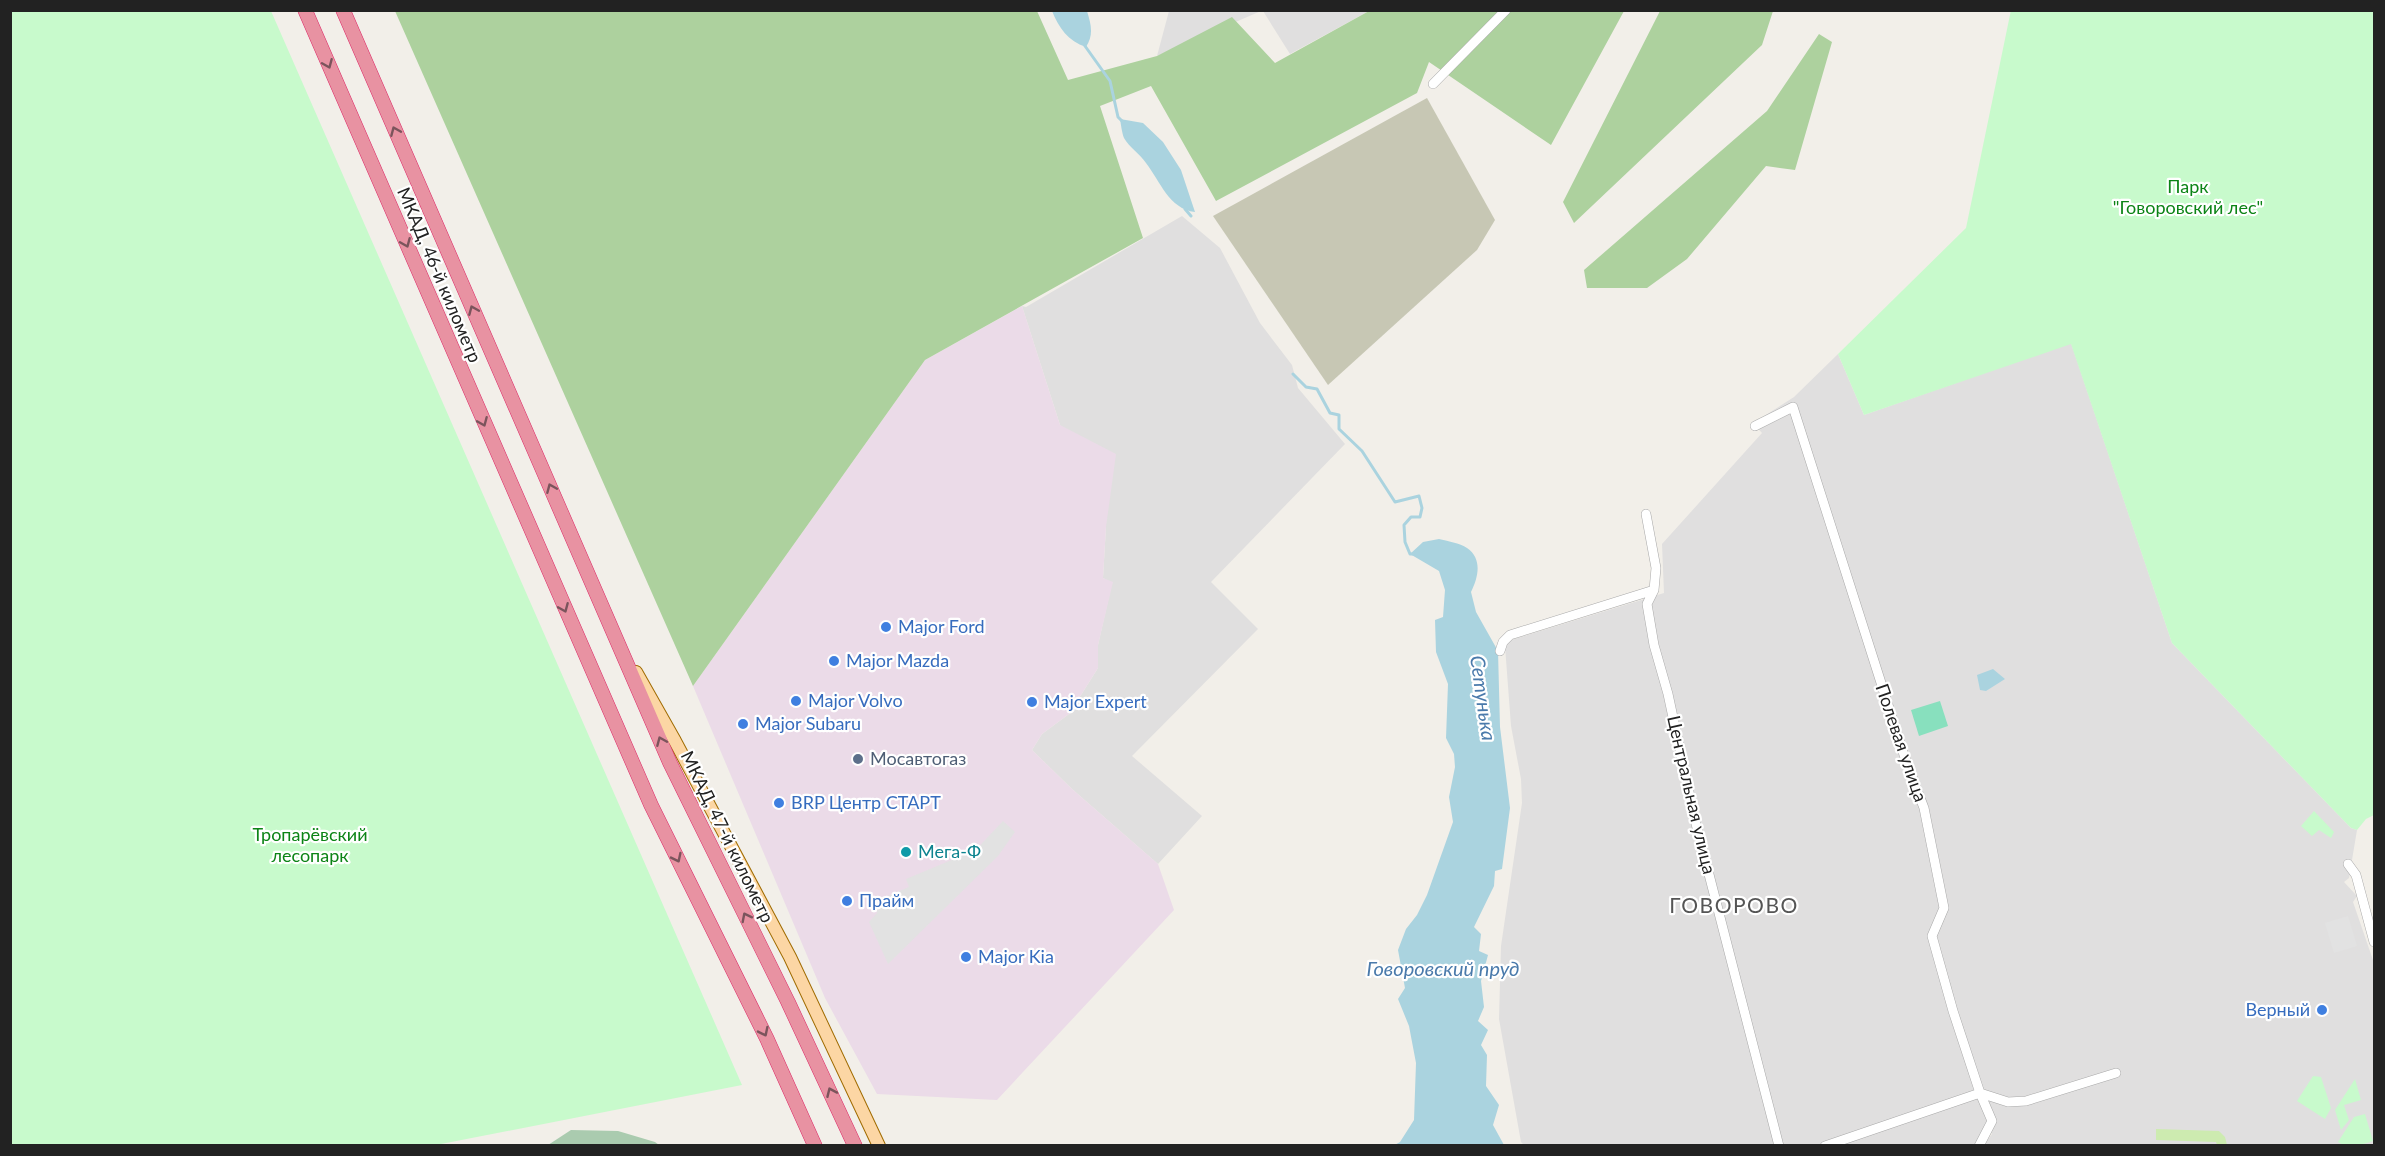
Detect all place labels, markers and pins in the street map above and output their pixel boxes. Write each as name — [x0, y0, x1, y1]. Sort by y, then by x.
place label: Major Ford — [898, 615, 985, 637]
marker: Major Ford — [879, 620, 893, 634]
place label: Major Mazda — [846, 649, 949, 671]
marker: Major Mazda — [827, 654, 841, 668]
place label: Major Volvo — [808, 689, 903, 711]
place label: Major Expert — [1044, 690, 1147, 712]
marker: Major Volvo — [789, 694, 803, 708]
marker: Major Expert — [1025, 695, 1039, 709]
place label: Major Subaru — [755, 712, 861, 734]
marker: Major Subaru — [736, 717, 750, 731]
place label: Мосавтогаз — [870, 747, 966, 769]
marker: Мосавтогаз — [851, 752, 865, 766]
place label: BRP Центр СТАРТ — [791, 791, 941, 813]
marker: BRP Центр СТАРТ — [772, 796, 786, 810]
place label: Мега-Ф — [918, 840, 981, 862]
marker: Мега-Ф — [899, 845, 913, 859]
place label: Прайм — [859, 889, 914, 911]
marker: Прайм — [840, 894, 854, 908]
place label: Major Kia — [978, 945, 1054, 967]
marker: Major Kia — [959, 950, 973, 964]
place label: Верный — [2245, 998, 2310, 1020]
marker: Верный — [2315, 1003, 2329, 1017]

